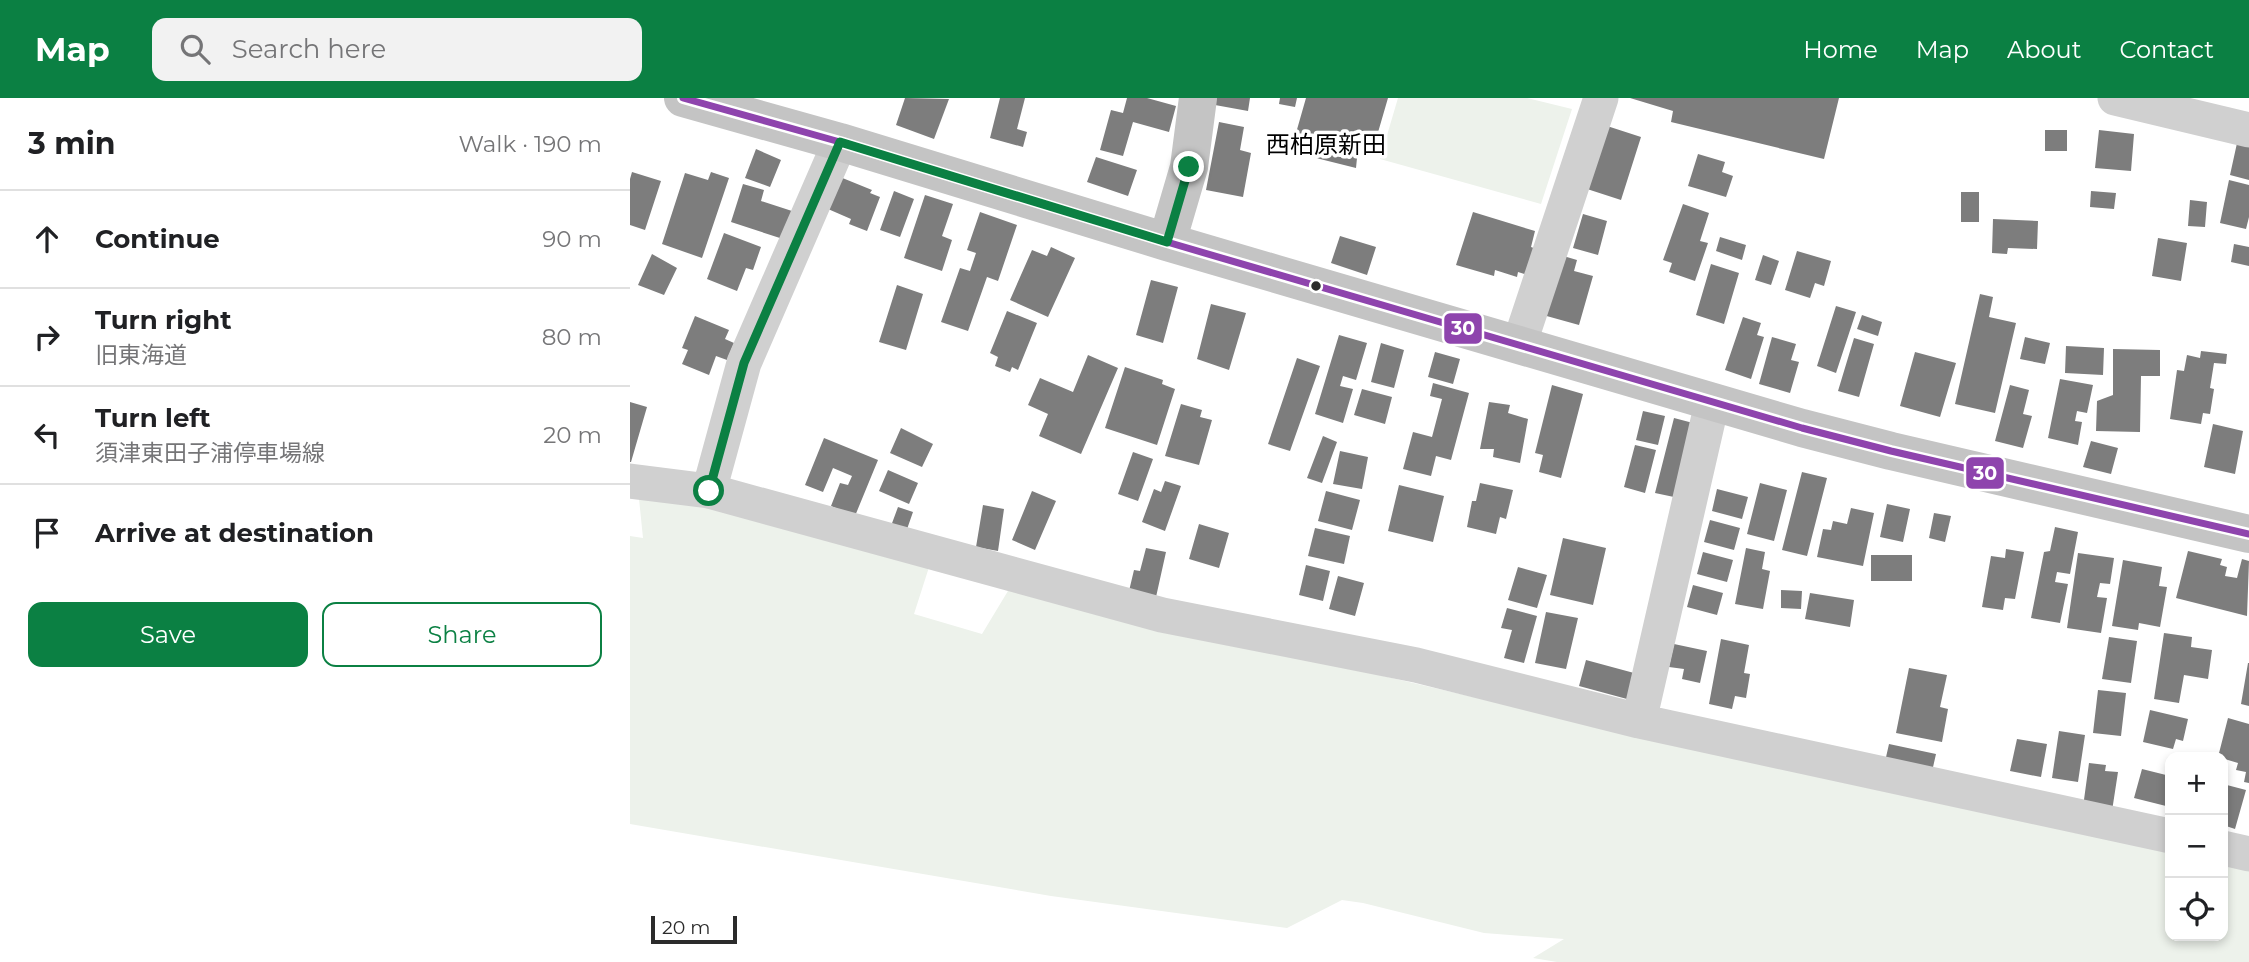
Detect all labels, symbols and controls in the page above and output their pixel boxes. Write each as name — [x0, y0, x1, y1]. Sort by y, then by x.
search box — [152, 18, 642, 81]
text: Map — [35, 29, 110, 69]
icon: search — [176, 30, 214, 68]
text: Search here — [232, 33, 386, 65]
text: Home — [1803, 35, 1878, 64]
text: Map — [1916, 35, 1969, 64]
text: About — [2007, 35, 2081, 64]
text: Contact — [2119, 35, 2214, 64]
text: 3 min — [28, 125, 115, 162]
text: Walk · 190 m — [458, 130, 602, 158]
district label: 西柏原新田 — [1266, 130, 1386, 159]
route end — [1173, 151, 1204, 182]
icon: ahead — [28, 220, 66, 258]
text: Continue — [95, 223, 220, 255]
text: 90 m — [542, 225, 602, 253]
unlabelled marker — [1309, 279, 1323, 293]
text: Turn right — [95, 304, 231, 336]
line badge: 30 — [1443, 312, 1483, 345]
text: 30 — [1450, 317, 1475, 340]
icon: right — [28, 318, 66, 356]
text: 80 m — [542, 323, 602, 351]
text: 旧東海道 — [95, 341, 187, 369]
text: Turn left — [95, 402, 211, 434]
icon: left — [28, 416, 66, 454]
text: 20 m — [543, 421, 602, 449]
text: 須津東田子浦停車場線 — [95, 439, 325, 467]
line badge: 30 — [1965, 456, 2005, 490]
text: 30 — [1972, 462, 1997, 485]
route start — [693, 475, 724, 506]
icon: arrive — [28, 514, 66, 552]
text: Arrive at destination — [95, 517, 374, 549]
button: Save — [28, 602, 308, 667]
button: Share — [322, 602, 602, 667]
map controls — [2165, 752, 2228, 941]
button: + — [2165, 752, 2228, 815]
button: − — [2165, 815, 2228, 878]
button: locate — [2165, 878, 2228, 941]
scale bar — [651, 913, 737, 945]
text: 20 m — [662, 916, 710, 939]

